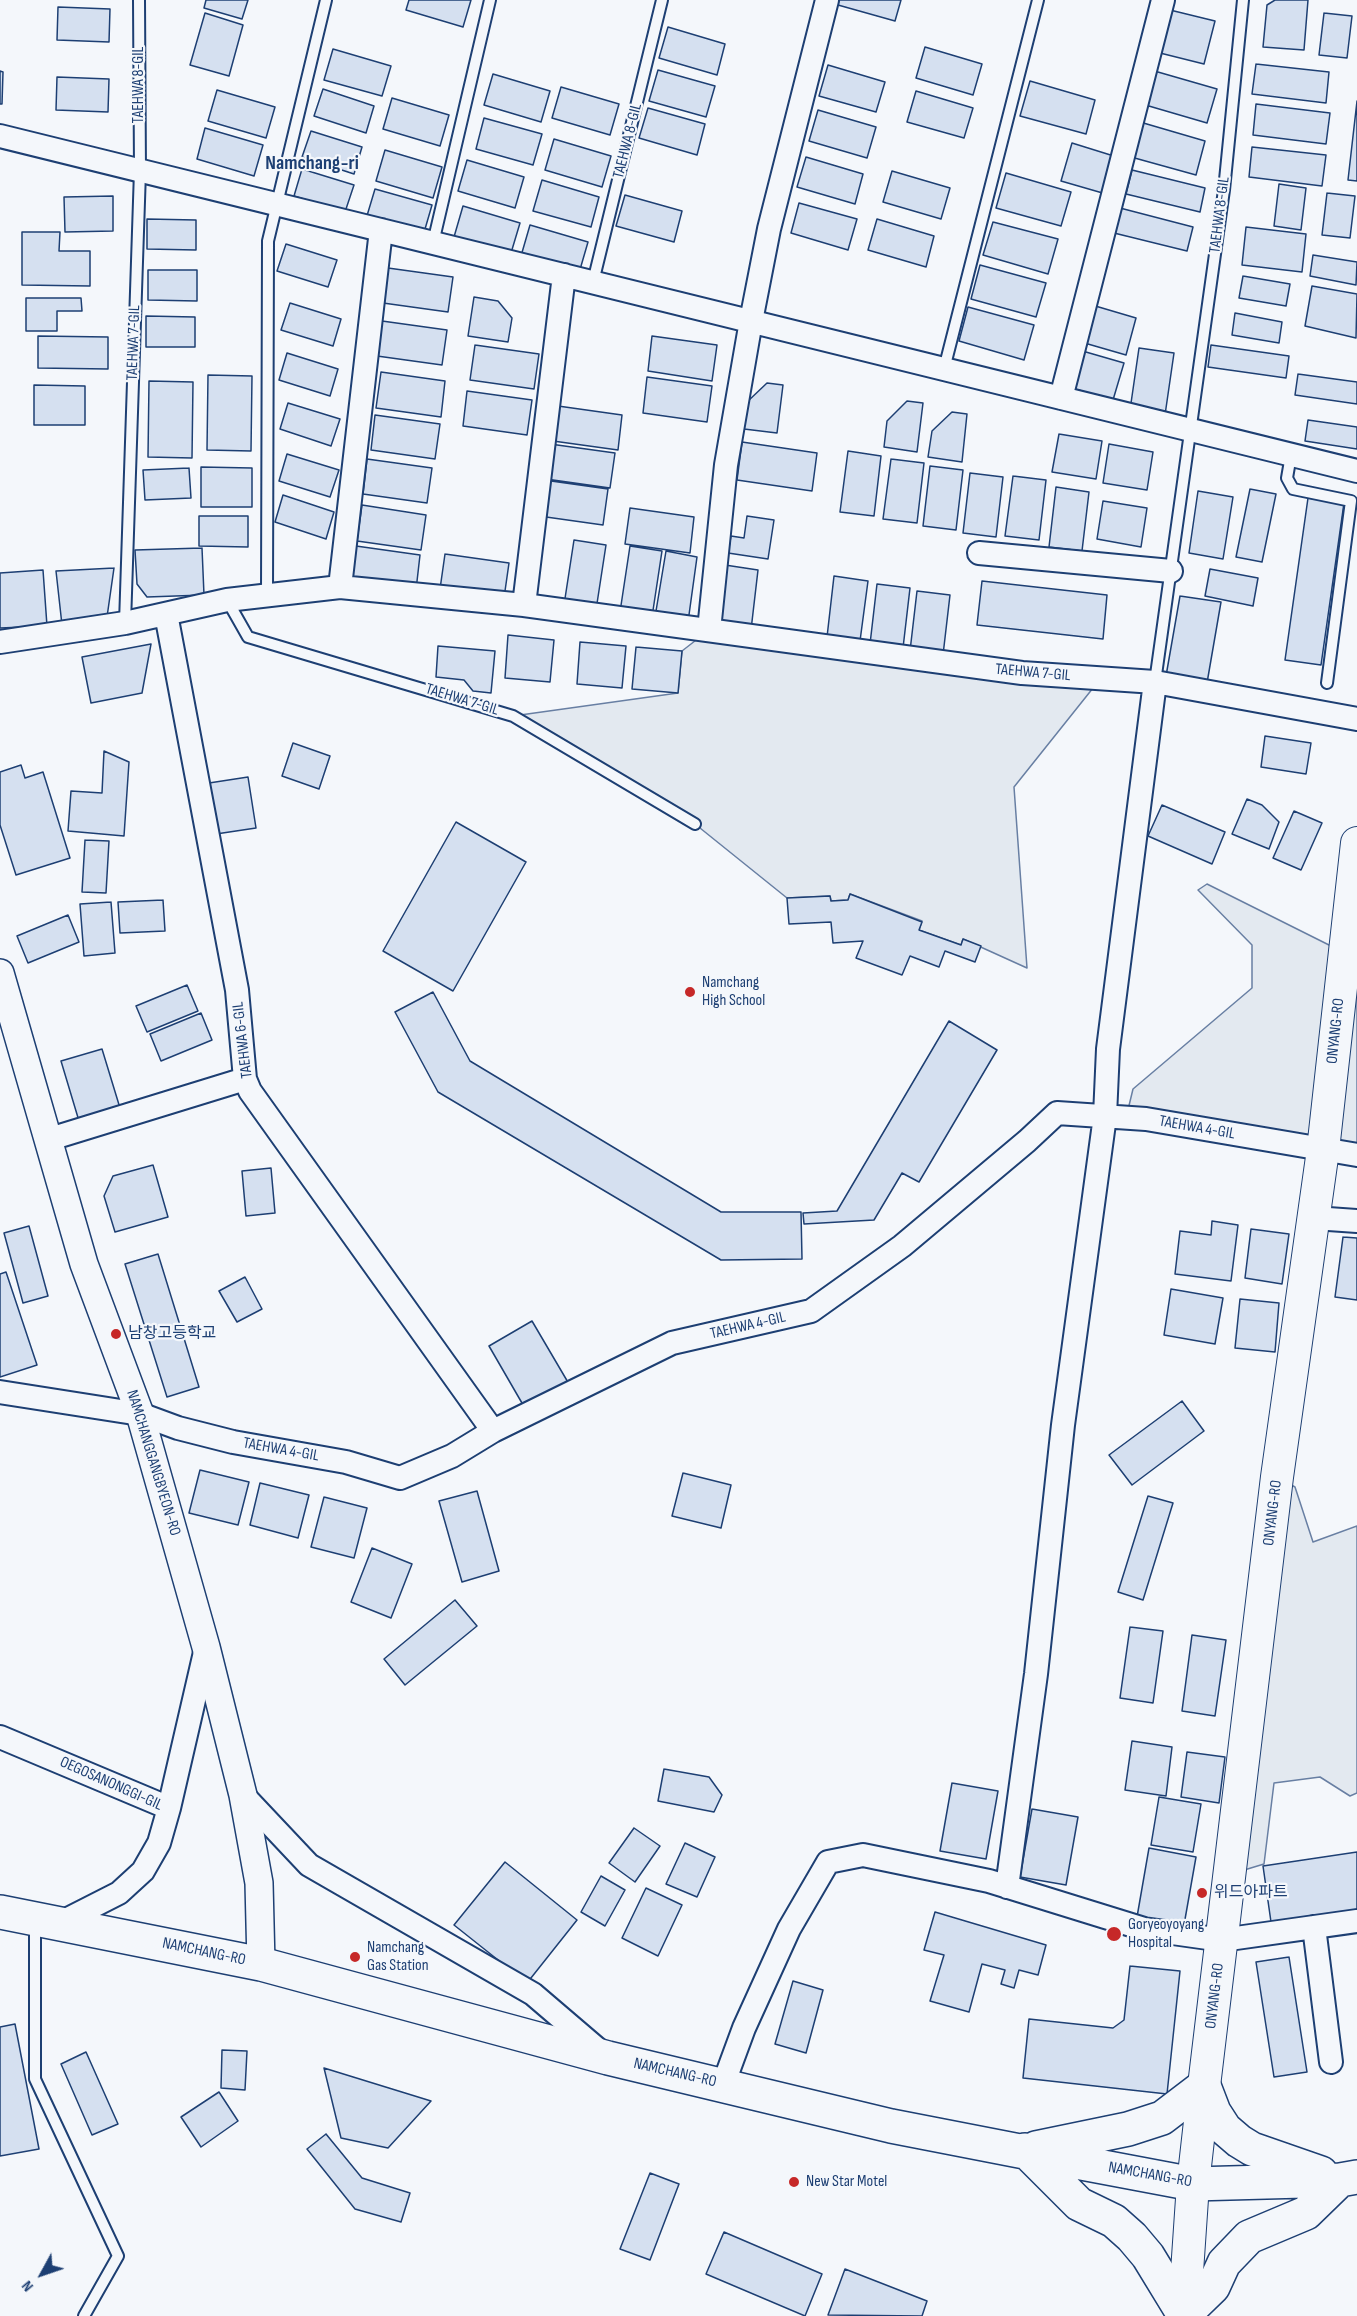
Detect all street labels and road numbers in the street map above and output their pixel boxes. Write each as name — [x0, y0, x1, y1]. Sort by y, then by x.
street label: TAEHWA 8-GIL — [129, 47, 149, 123]
street label: TAEHWA 8-GIL — [609, 101, 647, 181]
street label: TAEHWA 8-GIL — [1206, 176, 1234, 254]
street label: TAEHWA 7-GIL — [123, 305, 145, 381]
street label: TAEHWA 7-GIL — [995, 660, 1071, 686]
street label: TAEHWA 7-GIL — [423, 680, 501, 720]
street label: ONYANG-RO — [1323, 997, 1349, 1065]
street label: TAEHWA 6-GIL — [229, 1001, 257, 1079]
street label: TAEHWA 4-GIL — [1158, 1112, 1236, 1144]
street label: TAEHWA 4-GIL — [709, 1308, 787, 1344]
street label: NAMCHANGGANGBYEON-RO — [122, 1388, 184, 1538]
street label: TAEHWA 4-GIL — [242, 1434, 320, 1466]
street label: ONYANG-RO — [1259, 1479, 1287, 1547]
street label: OEGOSANONGGI-GIL — [57, 1753, 165, 1815]
street label: NAMCHANG-RO — [161, 1934, 247, 1970]
street label: ONYANG-RO — [1201, 1962, 1229, 2030]
street label: NAMCHANG-RO — [632, 2054, 718, 2092]
street label: NAMCHANG-RO — [1107, 2158, 1193, 2192]

